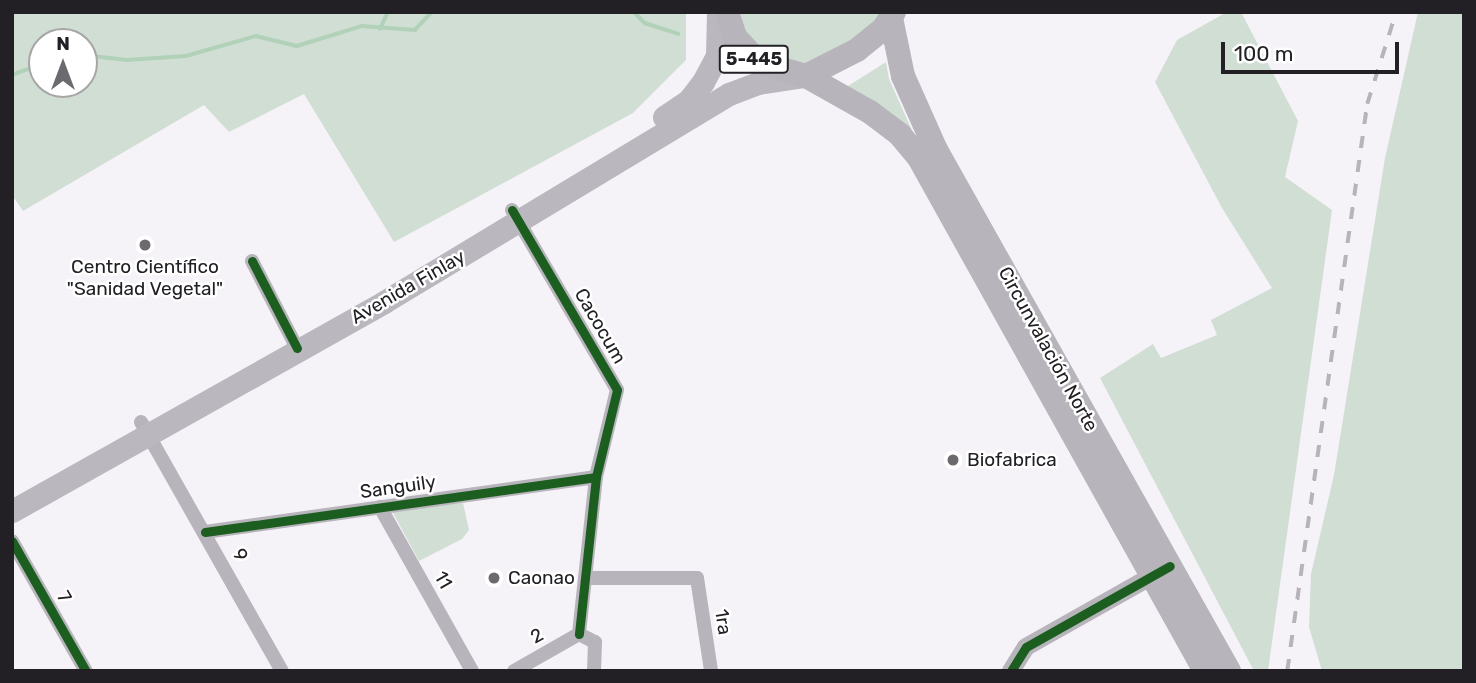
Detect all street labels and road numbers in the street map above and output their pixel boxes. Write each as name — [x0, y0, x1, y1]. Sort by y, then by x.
road number: 5-445 — [717, 44, 791, 74]
street label: Avenida Finlay — [347, 245, 469, 329]
street label: Circunvalación Norte — [993, 263, 1103, 435]
street label: Cacocum — [569, 284, 631, 368]
street label: Sanguily — [359, 470, 437, 504]
street label: 9 — [227, 545, 253, 565]
street label: 11 — [429, 567, 457, 593]
street label: 7 — [52, 587, 76, 607]
street label: 1ra — [710, 608, 736, 636]
street label: 2 — [527, 623, 547, 649]

